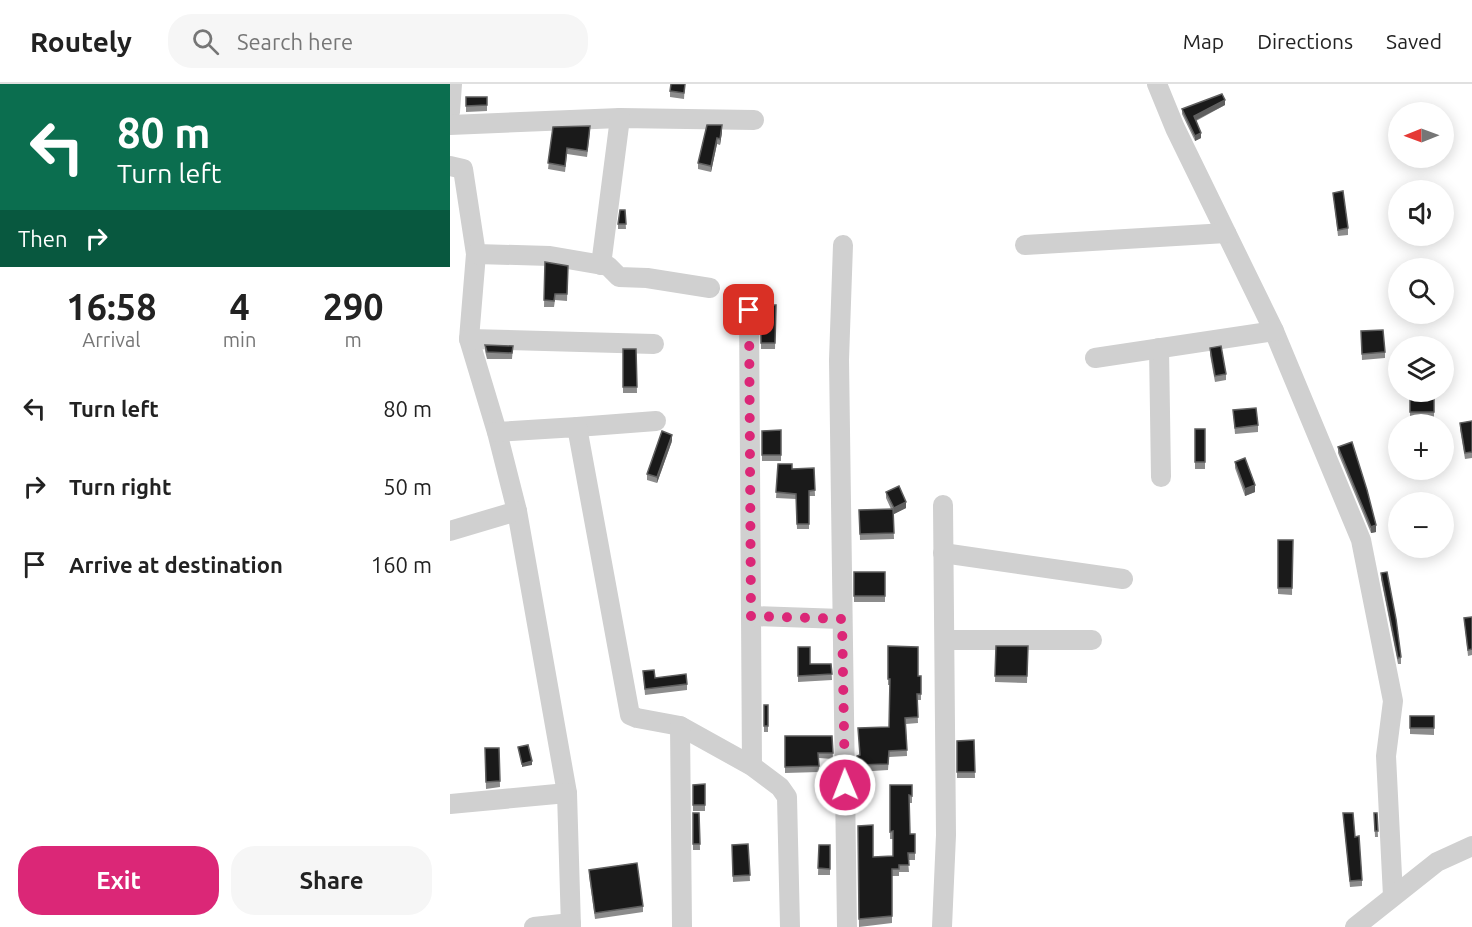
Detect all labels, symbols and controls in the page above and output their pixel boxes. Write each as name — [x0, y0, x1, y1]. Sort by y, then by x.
search box — [168, 14, 588, 68]
icon: search — [189, 25, 222, 58]
text: Routely — [30, 26, 132, 57]
text: Search here — [237, 29, 353, 54]
text: Map — [1183, 29, 1224, 53]
text: Directions — [1257, 29, 1353, 53]
text: Saved — [1386, 29, 1442, 53]
north arrow — [1388, 102, 1454, 168]
map controls — [1388, 102, 1454, 558]
icon: left — [18, 108, 96, 186]
text: 80 m — [117, 109, 211, 156]
text: Turn left — [117, 158, 221, 188]
button: sound — [1388, 180, 1454, 246]
icon: right — [80, 222, 113, 255]
text: Then — [18, 226, 68, 251]
button: search — [1388, 258, 1454, 324]
pin — [723, 284, 774, 335]
text: 16:58 — [66, 286, 156, 327]
text: 4 — [229, 286, 250, 327]
text: 290 — [323, 286, 384, 327]
icon: arrive — [732, 293, 765, 326]
text: Arrival — [82, 328, 141, 351]
text: min — [223, 328, 256, 351]
text: m — [345, 328, 362, 351]
button: layers — [1388, 336, 1454, 402]
icon: left — [18, 392, 51, 425]
text: Turn left — [69, 396, 159, 421]
text: 80 m — [383, 396, 432, 421]
button: + — [1388, 414, 1454, 480]
icon: right — [18, 470, 51, 503]
text: Turn right — [69, 474, 171, 499]
text: 50 m — [383, 474, 432, 499]
button: − — [1388, 492, 1454, 558]
icon: arrive — [18, 548, 51, 581]
text: Arrive at destination — [69, 552, 283, 577]
text: 160 m — [371, 552, 432, 577]
position arrow — [813, 753, 877, 817]
button: Exit — [18, 846, 219, 915]
button: Share — [231, 846, 432, 915]

